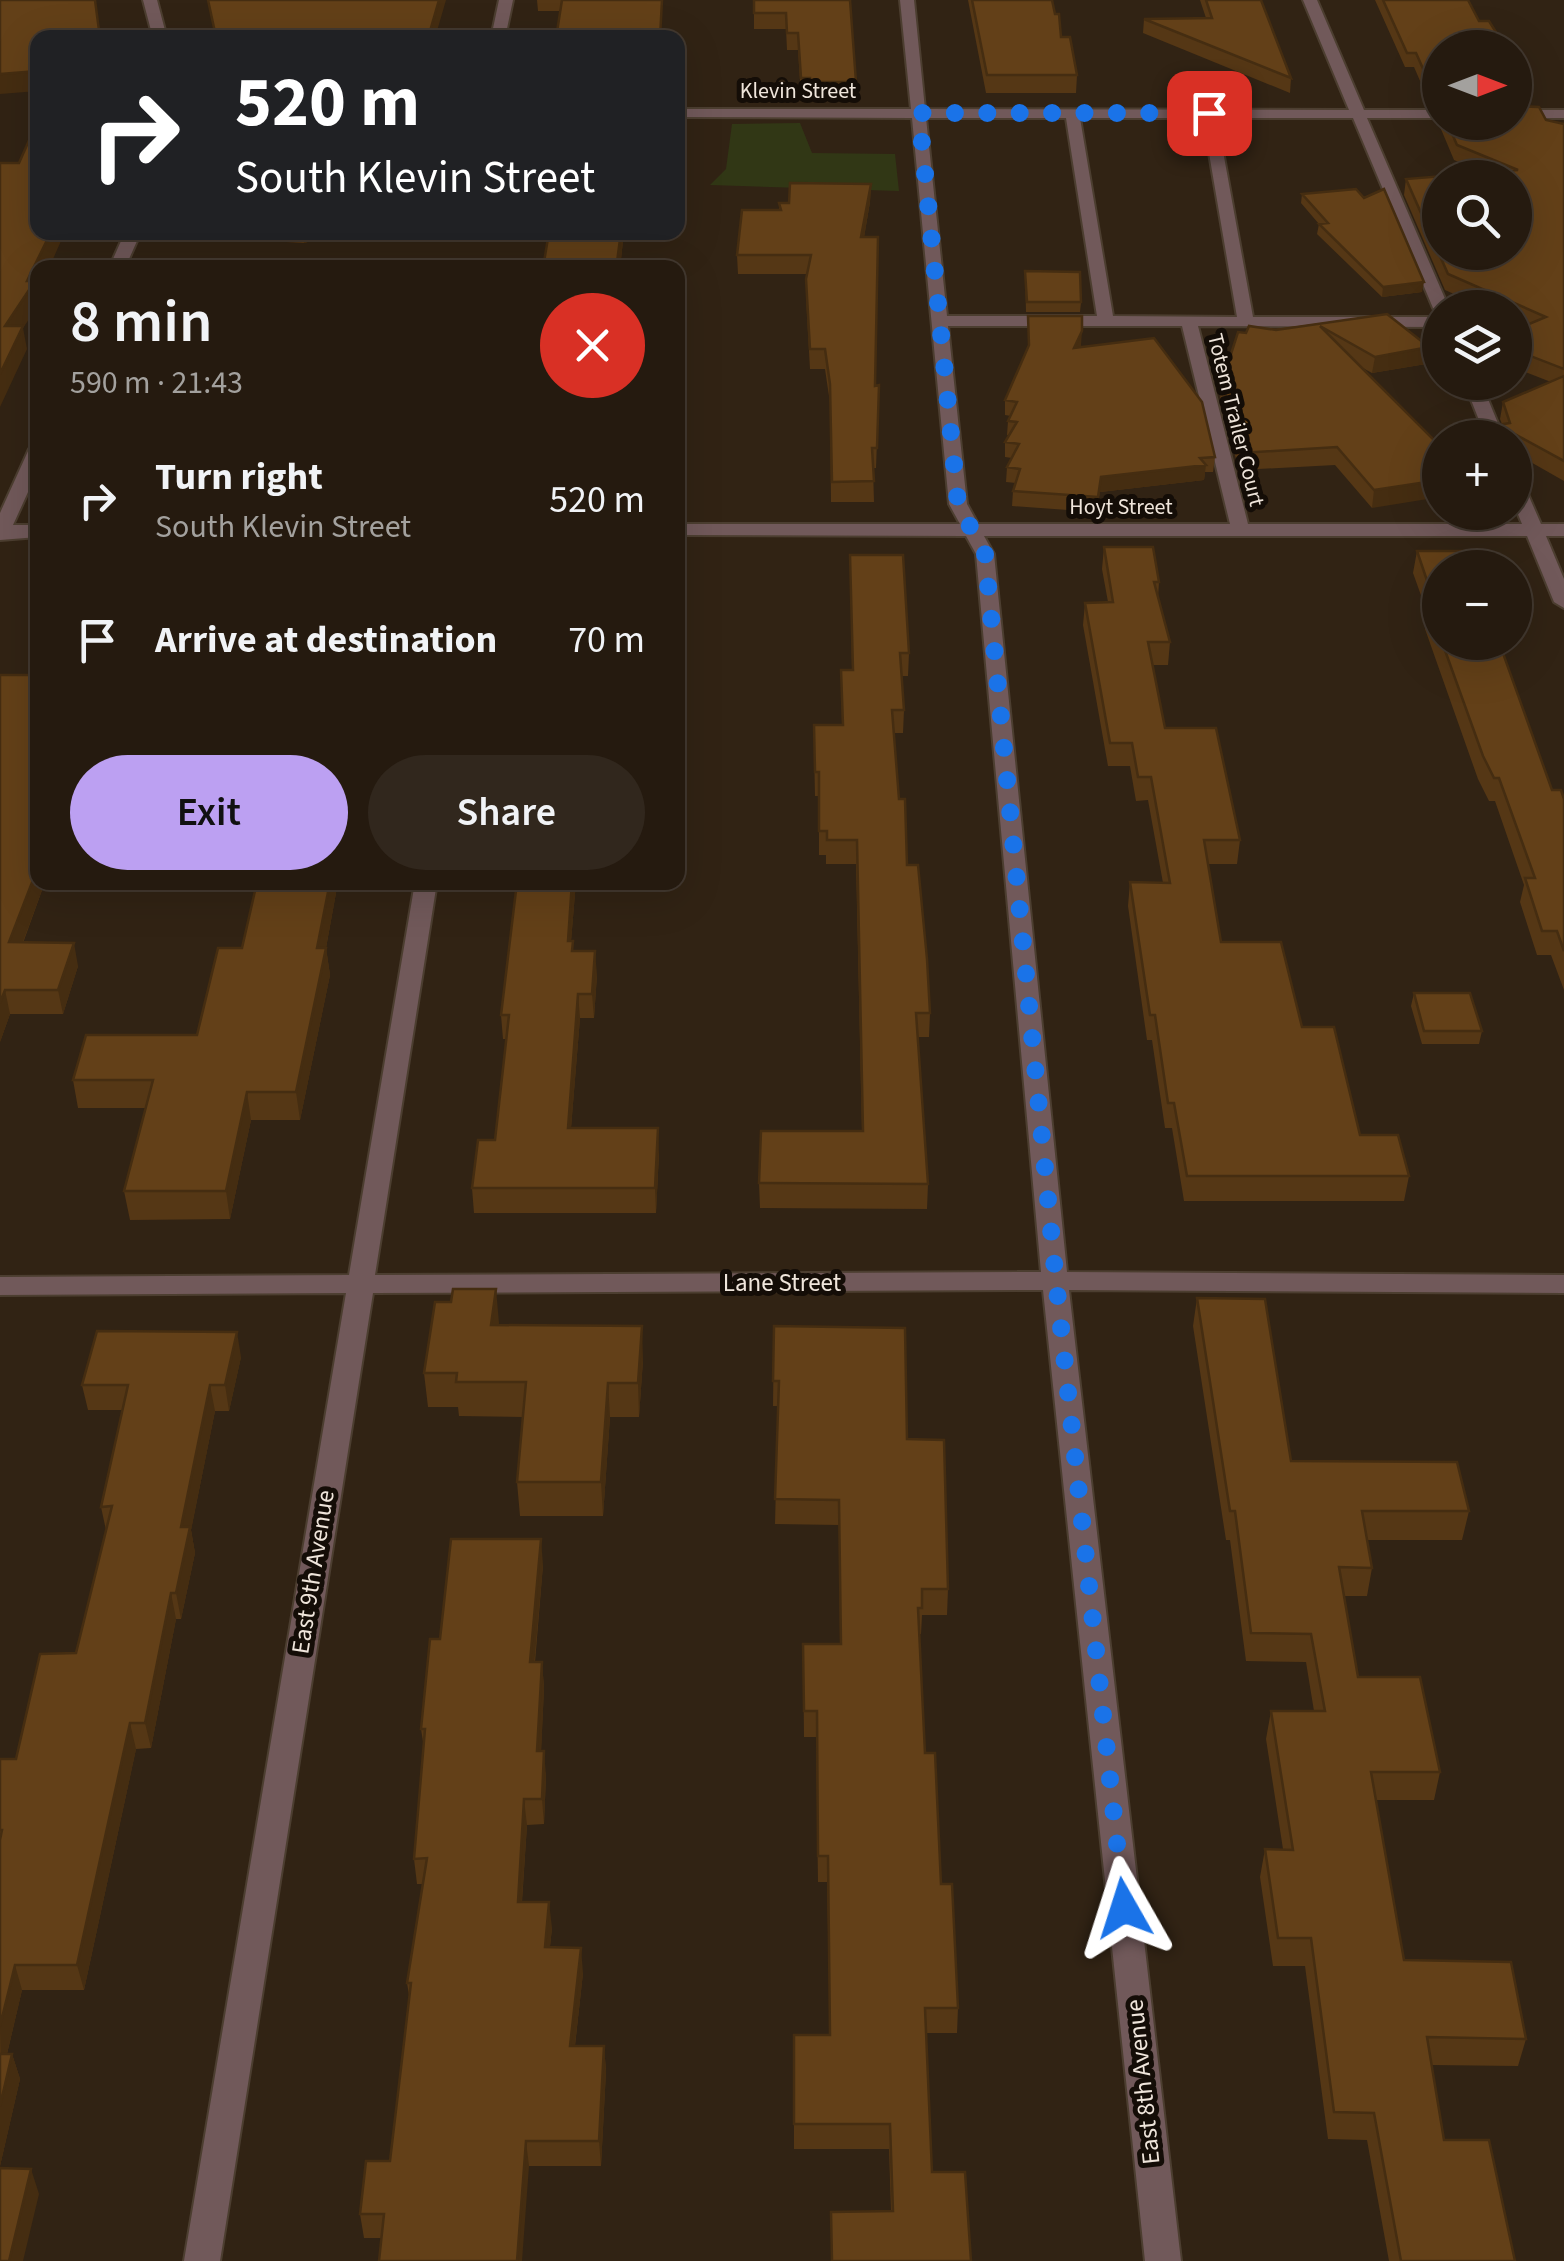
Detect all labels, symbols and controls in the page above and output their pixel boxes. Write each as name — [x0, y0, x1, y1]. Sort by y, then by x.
north arrow — [1422, 30, 1532, 140]
map controls — [1422, 30, 1532, 660]
text: 520 m — [235, 53, 420, 153]
icon: right — [70, 70, 200, 200]
pin — [1167, 71, 1252, 156]
street label: Klevin Street — [740, 75, 857, 107]
icon: arrive — [1182, 86, 1237, 141]
text: South Klevin Street — [235, 146, 595, 210]
button: search — [1422, 160, 1532, 270]
text: 8 min — [70, 280, 213, 365]
button: layers — [1422, 290, 1532, 400]
button: close — [540, 293, 645, 398]
street label: Totem Trailer Court — [1199, 330, 1273, 510]
text: 590 m · 21:43 — [70, 360, 243, 406]
button: + — [1422, 420, 1532, 530]
text: Turn right — [155, 450, 323, 504]
icon: right — [70, 473, 125, 528]
text: 520 m — [549, 473, 645, 527]
street label: Hoyt Street — [1069, 491, 1173, 523]
text: South Klevin Street — [155, 504, 411, 550]
button: − — [1422, 550, 1532, 660]
icon: arrive — [70, 613, 125, 668]
text: Arrive at destination — [155, 613, 497, 667]
text: 70 m — [568, 613, 645, 667]
button: Exit — [70, 755, 348, 870]
button: Share — [368, 755, 645, 870]
street label: Lane Street — [723, 1265, 842, 1301]
street label: East 9th Avenue — [282, 1487, 344, 1657]
position arrow — [1072, 1856, 1176, 1960]
street label: East 8th Avenue — [1116, 1998, 1170, 2166]

